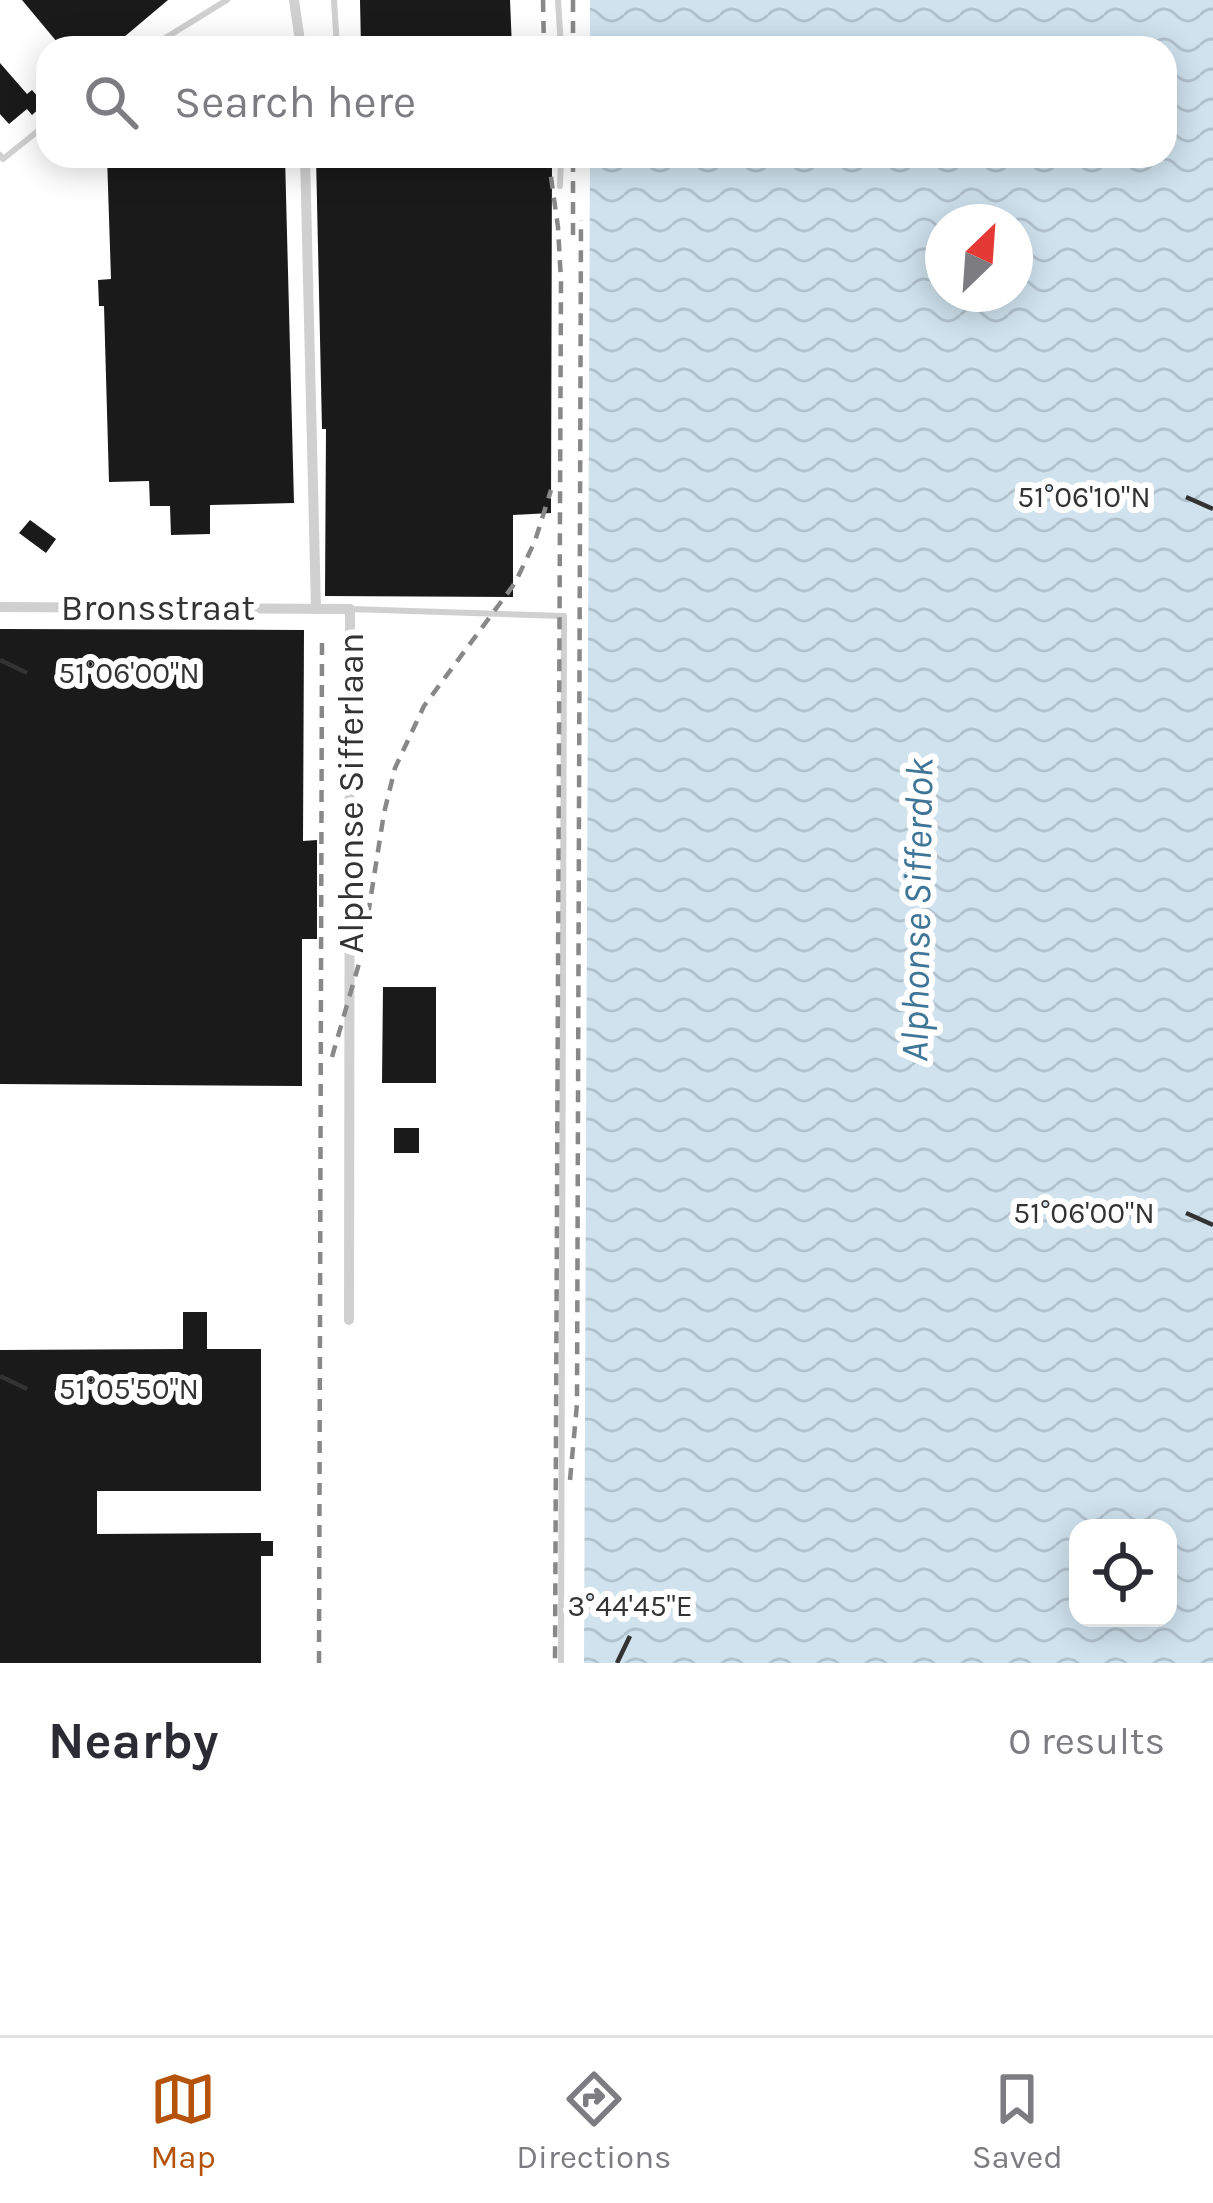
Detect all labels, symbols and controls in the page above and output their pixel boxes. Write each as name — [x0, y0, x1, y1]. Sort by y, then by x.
search box — [36, 36, 1177, 168]
icon: search — [78, 69, 144, 135]
text: Search here — [174, 76, 416, 128]
north arrow — [925, 204, 1033, 312]
text: 51°06'10"N — [1017, 479, 1151, 515]
street label: Bronsstraat — [61, 587, 255, 629]
street label: Alphonse Sifferlaan — [330, 633, 372, 953]
text: 51°06'00"N — [58, 655, 200, 691]
water label: Alphonse Sifferdok — [891, 756, 943, 1063]
text: 51°06'00"N — [1013, 1195, 1155, 1231]
text: 51°05'50"N — [59, 1371, 199, 1407]
map controls — [1069, 1519, 1177, 1627]
button: locate — [1069, 1519, 1177, 1627]
text: 3°44'45"E — [567, 1588, 693, 1624]
text: Nearby — [48, 1711, 218, 1771]
text: 0 results — [1008, 1718, 1165, 1764]
tab: Map — [150, 2066, 216, 2176]
tab: Directions — [516, 2066, 671, 2176]
tab: Saved — [972, 2066, 1063, 2176]

